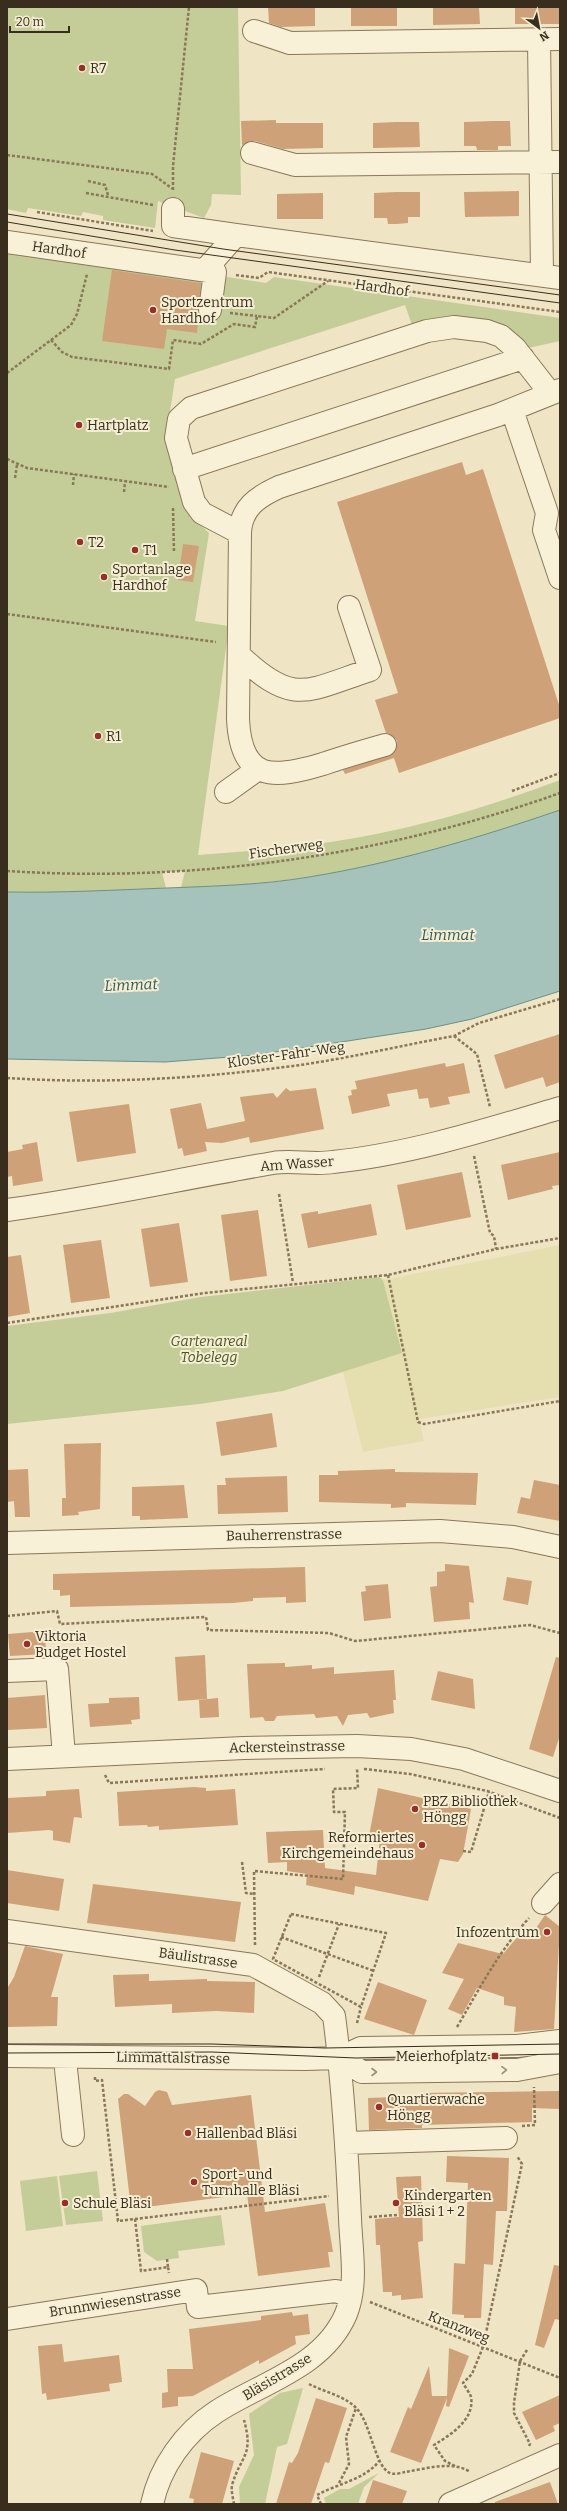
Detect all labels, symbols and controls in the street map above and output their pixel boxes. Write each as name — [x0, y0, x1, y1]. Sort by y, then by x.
scale bar — [10, 8, 69, 34]
north arrow — [519, 8, 559, 48]
text: 20 m — [16, 15, 45, 29]
text: N — [537, 28, 551, 44]
place label: R7 — [90, 60, 106, 77]
marker: R7 — [77, 63, 87, 73]
street label: Hardhof — [31, 238, 88, 262]
street label: Hardhof — [354, 276, 411, 300]
place label: Sportzentrum Hardhof — [161, 294, 254, 327]
marker: Sportzentrum Hardhof — [148, 305, 158, 315]
place label: Hartplatz — [87, 417, 149, 434]
marker: Hartplatz — [74, 420, 84, 430]
place label: T2 — [88, 534, 104, 551]
marker: T2 — [75, 537, 85, 547]
place label: T1 — [143, 542, 157, 559]
marker: T1 — [130, 545, 140, 555]
place label: Sportanlage Hardhof — [112, 561, 191, 594]
marker: Sportanlage Hardhof — [99, 572, 109, 582]
place label: R1 — [106, 728, 121, 745]
marker: R1 — [93, 731, 103, 741]
street label: Fischerweg — [248, 835, 324, 863]
water label: Limmat — [421, 926, 475, 944]
water label: Limmat — [104, 975, 159, 995]
street label: Kloster-Fahr-Weg — [226, 1038, 346, 1072]
street label: Am Wasser — [260, 1153, 334, 1175]
park label: Gartenareal Tobelegg — [171, 1333, 248, 1366]
street label: Bauherrenstrasse — [226, 1525, 342, 1545]
place label: Viktoria Budget Hostel — [35, 1628, 126, 1661]
marker: Viktoria Budget Hostel — [22, 1639, 32, 1649]
street label: Ackersteinstrasse — [229, 1737, 345, 1757]
place label: PBZ Bibliothek Höngg — [423, 1793, 518, 1826]
marker: PBZ Bibliothek Höngg — [410, 1804, 420, 1814]
place label: Reformiertes Kirchgemeindehaus — [282, 1829, 414, 1862]
marker: Reformiertes Kirchgemeindehaus — [417, 1840, 427, 1850]
place label: Infozentrum — [456, 1924, 540, 1941]
marker: Infozentrum — [542, 1927, 552, 1937]
street label: Bäulistrasse — [157, 1944, 239, 1972]
place label: Meierhofplatz — [396, 2048, 487, 2065]
street label: Limmattalstrasse — [116, 2049, 230, 2067]
marker: Meierhofplatz — [490, 2051, 500, 2061]
one-way arrow — [501, 2066, 507, 2075]
one-way arrow — [371, 2068, 377, 2076]
place label: Quartierwache Höngg — [387, 2091, 485, 2124]
marker: Quartierwache Höngg — [374, 2102, 384, 2112]
place label: Hallenbad Bläsi — [196, 2125, 297, 2142]
marker: Hallenbad Bläsi — [183, 2128, 193, 2138]
place label: Sport- und Turnhalle Bläsi — [202, 2166, 300, 2199]
marker: Sport- und Turnhalle Bläsi — [189, 2177, 199, 2187]
place label: Kindergarten Bläsi 1 + 2 — [404, 2187, 492, 2220]
place label: Schule Bläsi — [73, 2195, 151, 2212]
marker: Schule Bläsi — [60, 2198, 70, 2208]
marker: Kindergarten Bläsi 1 + 2 — [391, 2198, 401, 2208]
street label: Brunnwiesenstrasse — [48, 2283, 182, 2321]
street label: Kranzweg — [426, 2307, 492, 2347]
street label: Bläsistrasse — [239, 2350, 315, 2404]

